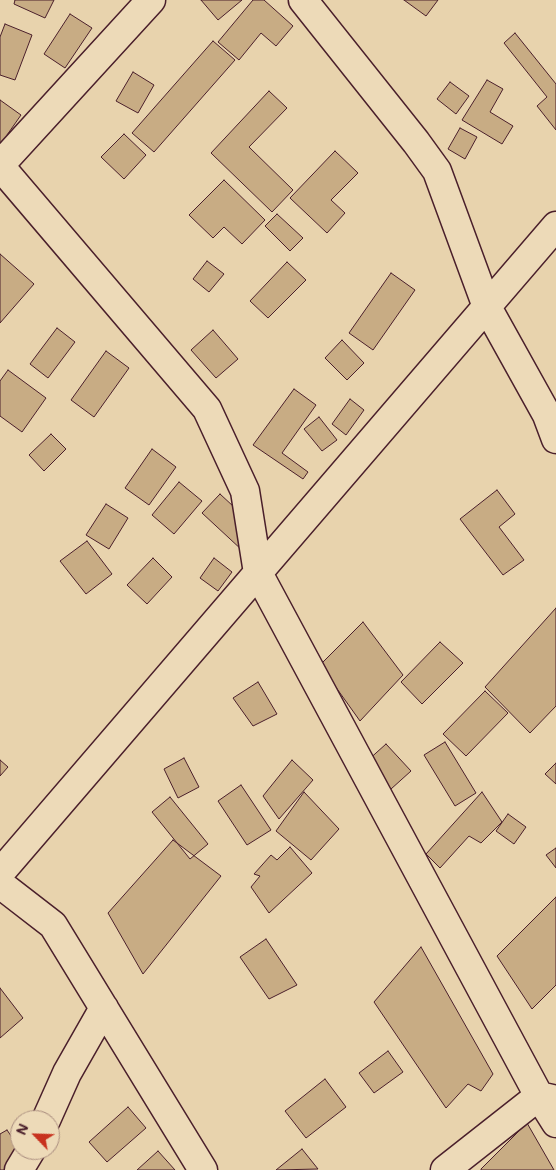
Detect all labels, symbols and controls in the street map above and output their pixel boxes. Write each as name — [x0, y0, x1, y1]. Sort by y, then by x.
north arrow — [10, 1110, 60, 1160]
text: N — [11, 1120, 33, 1138]

